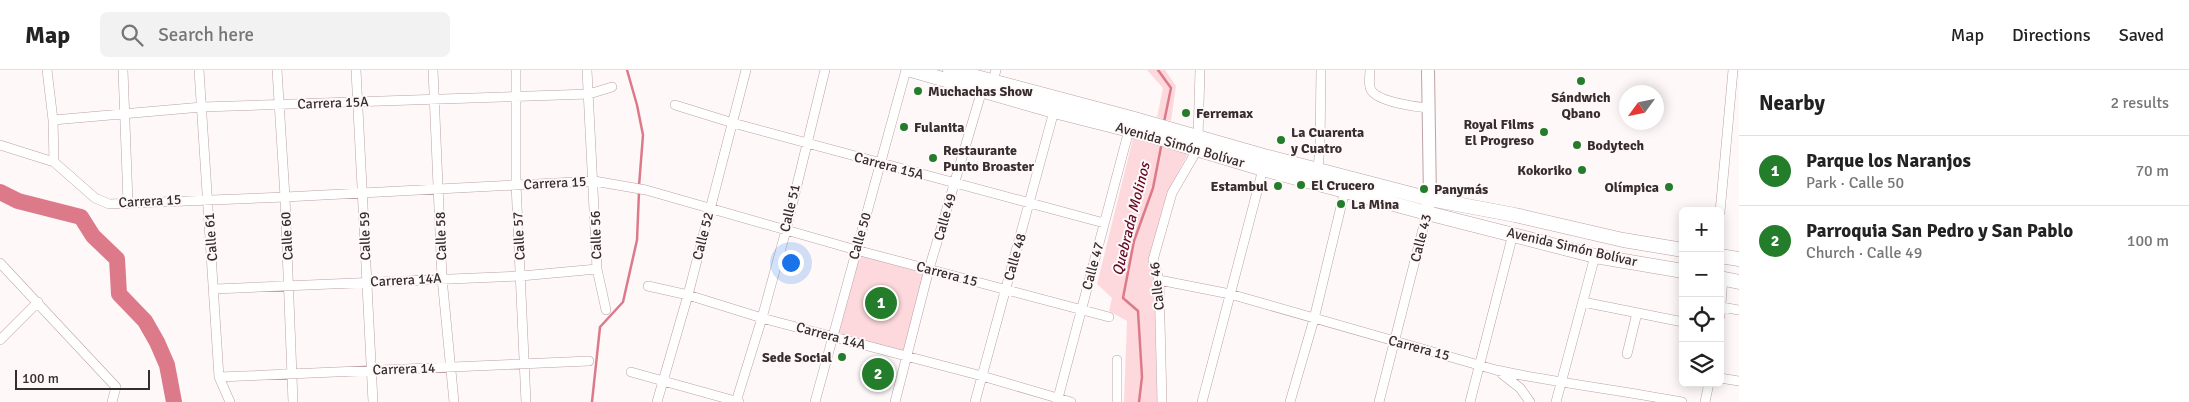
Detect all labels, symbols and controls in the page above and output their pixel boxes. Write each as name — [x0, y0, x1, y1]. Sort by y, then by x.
search box — [100, 12, 450, 57]
text: Map — [25, 20, 70, 50]
icon: search — [118, 21, 146, 49]
text: Search here — [158, 23, 254, 47]
text: Map — [1951, 24, 1984, 46]
text: Directions — [2012, 24, 2091, 46]
text: Saved — [2119, 24, 2164, 46]
marker: Sándwich Qbano — [1575, 75, 1587, 87]
place label: Muchachas Show — [928, 83, 1033, 100]
marker: Muchachas Show — [912, 85, 924, 97]
north arrow — [1619, 85, 1664, 130]
place label: Sándwich Qbano — [1551, 89, 1611, 122]
text: Nearby — [1759, 90, 1825, 116]
street label: Carrera 15A — [297, 93, 369, 113]
text: 2 results — [2110, 93, 2169, 113]
place label: Ferremax — [1196, 105, 1253, 122]
marker: Ferremax — [1180, 107, 1192, 119]
place label: Royal Films El Progreso — [1463, 116, 1534, 149]
street label: Avenida Simón Bolívar — [1114, 118, 1247, 172]
place label: Fulanita — [914, 119, 965, 136]
marker: Fulanita — [898, 121, 910, 133]
place label: La Cuarenta y Cuatro — [1290, 124, 1364, 157]
marker: Royal Films El Progreso — [1538, 126, 1550, 138]
marker: La Cuarenta y Cuatro — [1275, 134, 1287, 146]
place label: Bodytech — [1587, 137, 1645, 154]
marker: Bodytech — [1571, 139, 1583, 151]
place label: Restaurante Punto Broaster — [943, 142, 1035, 175]
street label: Carrera 15A — [852, 149, 926, 184]
text: Parque los Naranjos — [1806, 149, 1971, 173]
marker: Restaurante Punto Broaster — [927, 152, 939, 164]
water label: Quebrada Molinos — [1108, 159, 1154, 277]
text: 1 — [1771, 161, 1779, 181]
text: 70 m — [2135, 161, 2169, 181]
place label: Kokoriko — [1517, 162, 1572, 179]
marker: Kokoriko — [1576, 164, 1588, 176]
street label: Carrera 15 — [523, 173, 587, 193]
text: Park · Calle 50 — [1806, 173, 1904, 193]
place label: El Crucero — [1311, 177, 1374, 194]
place label: Estambul — [1210, 178, 1269, 195]
marker: El Crucero — [1295, 179, 1307, 191]
place label: Olímpica — [1604, 179, 1659, 196]
marker: Estambul — [1272, 180, 1284, 192]
place label: Panymás — [1434, 181, 1488, 198]
marker: Olímpica — [1663, 181, 1675, 193]
street label: Calle 51 — [776, 182, 804, 234]
marker: Panymás — [1418, 183, 1430, 195]
street label: Carrera 15 — [118, 191, 182, 211]
street label: Calle 49 — [930, 191, 960, 243]
place label: La Mina — [1351, 196, 1399, 213]
marker: La Mina — [1335, 198, 1347, 210]
map controls — [1679, 207, 1724, 387]
button: + — [1679, 207, 1724, 252]
street label: Calle 56 — [587, 210, 605, 260]
street label: Calle 52 — [689, 210, 717, 262]
street label: Calle 50 — [845, 210, 875, 262]
street label: Calle 60 — [277, 211, 297, 261]
street label: Calle 59 — [356, 211, 374, 261]
street label: Calle 58 — [432, 211, 450, 261]
street label: Calle 57 — [509, 211, 529, 261]
street label: Calle 61 — [201, 212, 221, 262]
street label: Calle 43 — [1407, 212, 1435, 264]
text: Parroquia San Pedro y San Pablo — [1806, 219, 2073, 243]
street label: Avenida Simón Bolívar — [1505, 224, 1640, 270]
street label: Calle 48 — [1000, 231, 1030, 283]
text: 2 — [1771, 231, 1779, 251]
text: 100 m — [2127, 231, 2169, 251]
street label: Calle 47 — [1079, 240, 1107, 292]
text: Church · Calle 49 — [1806, 243, 1922, 263]
your location — [778, 250, 804, 276]
button: − — [1679, 252, 1724, 297]
street label: Carrera 15 — [914, 258, 980, 290]
street label: Calle 46 — [1146, 261, 1168, 311]
street label: Carrera 14A — [370, 270, 443, 290]
pin: 1 — [865, 284, 897, 322]
button: locate — [1679, 297, 1724, 342]
street label: Carrera 14A — [794, 319, 868, 354]
street label: Carrera 15 — [1386, 332, 1452, 364]
button: layers — [1679, 342, 1724, 387]
place label: Sede Social — [762, 349, 833, 366]
marker: Sede Social — [836, 351, 848, 363]
pin: 2 — [862, 355, 894, 393]
street label: Carrera 14 — [372, 359, 436, 379]
scale bar — [15, 367, 150, 390]
text: 100 m — [22, 370, 59, 387]

